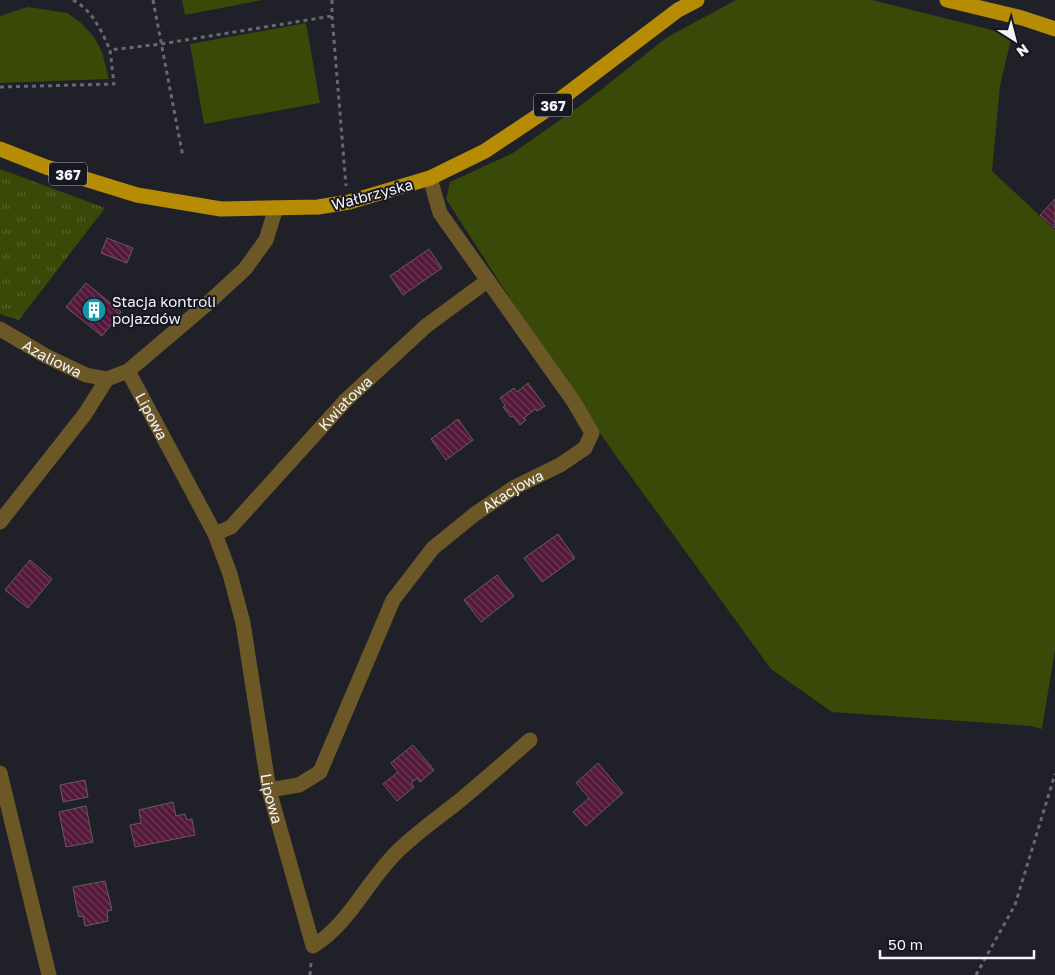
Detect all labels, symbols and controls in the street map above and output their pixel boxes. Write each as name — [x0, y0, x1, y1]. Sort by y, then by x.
north arrow — [990, 15, 1040, 65]
text: N — [1014, 41, 1032, 61]
road number: 367 — [534, 94, 572, 116]
road number: 367 — [49, 162, 87, 185]
street label: Wałbrzyska — [329, 174, 415, 214]
place label: Stacja kontroli pojazdów — [112, 292, 216, 327]
building icon: Stacja kontroli pojazdów — [81, 297, 107, 323]
street label: Azaliowa — [19, 335, 85, 381]
street label: Kwiatowa — [314, 372, 376, 434]
street label: Lipowa — [132, 389, 172, 443]
street label: Akacjowa — [478, 466, 546, 516]
street label: Lipowa — [258, 772, 287, 825]
scale bar — [880, 928, 1034, 960]
text: 50 m — [888, 935, 923, 953]

